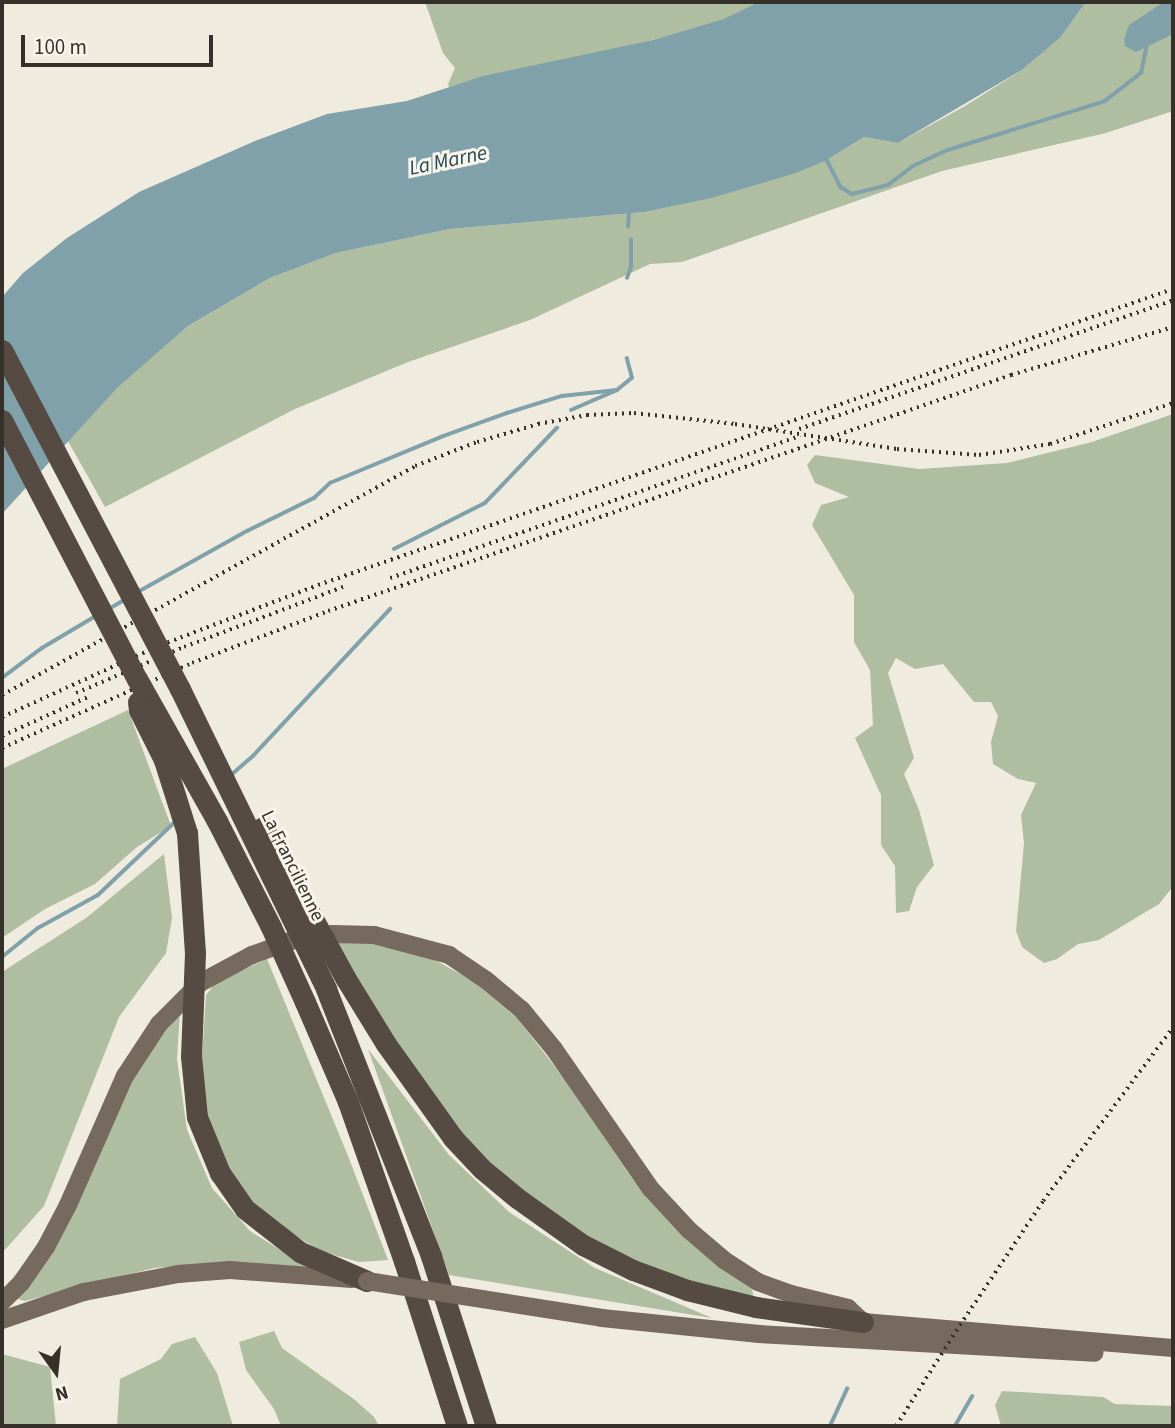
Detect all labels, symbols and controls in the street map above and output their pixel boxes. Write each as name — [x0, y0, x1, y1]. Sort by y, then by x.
scale bar — [24, 21, 217, 65]
text: 100 m — [34, 32, 87, 62]
water label: La Marne — [407, 139, 489, 181]
street label: La Francilienne — [255, 807, 329, 925]
north arrow — [21, 1337, 91, 1407]
text: N — [52, 1378, 71, 1407]

